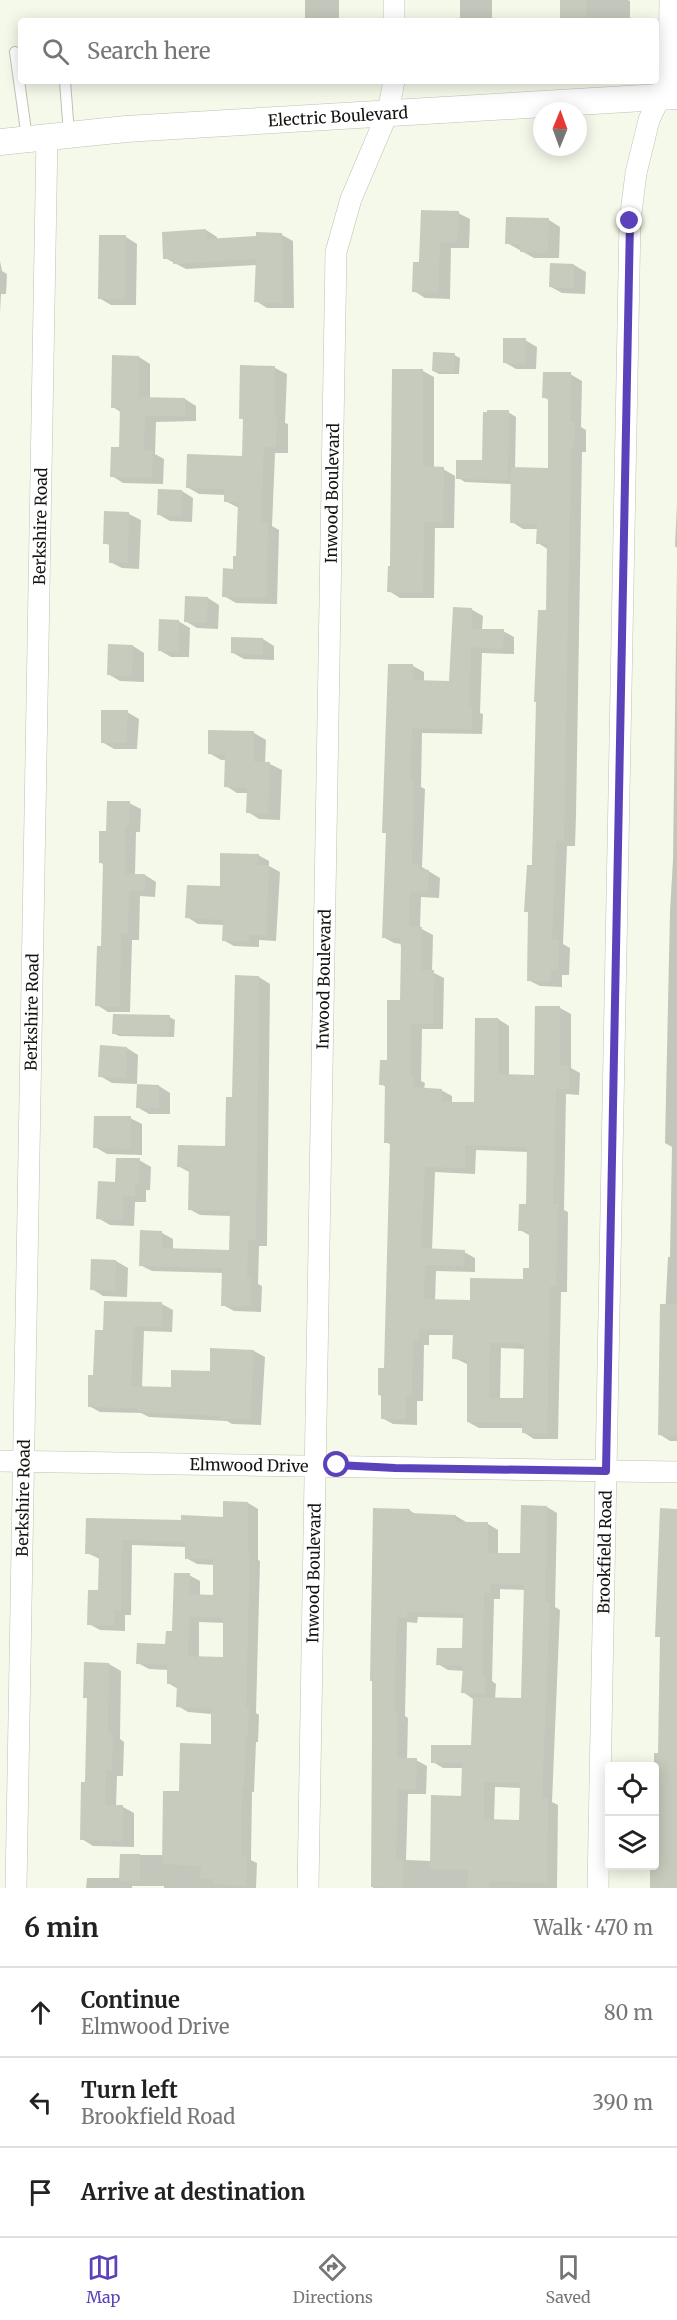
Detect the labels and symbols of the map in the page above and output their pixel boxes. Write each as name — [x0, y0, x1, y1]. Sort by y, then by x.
street label: Electric Boulevard — [267, 102, 409, 130]
north arrow — [533, 102, 587, 156]
route end — [616, 207, 642, 233]
street label: Inwood Boulevard — [321, 423, 343, 564]
street label: Berkshire Road — [29, 467, 51, 585]
street label: Inwood Boulevard — [312, 908, 335, 1049]
street label: Berkshire Road — [20, 953, 43, 1071]
street label: Berkshire Road — [12, 1439, 34, 1557]
route start — [323, 1451, 349, 1477]
street label: Elmwood Drive — [189, 1454, 309, 1476]
street label: Brookfield Road — [593, 1490, 616, 1614]
street label: Inwood Boulevard — [302, 1502, 325, 1643]

